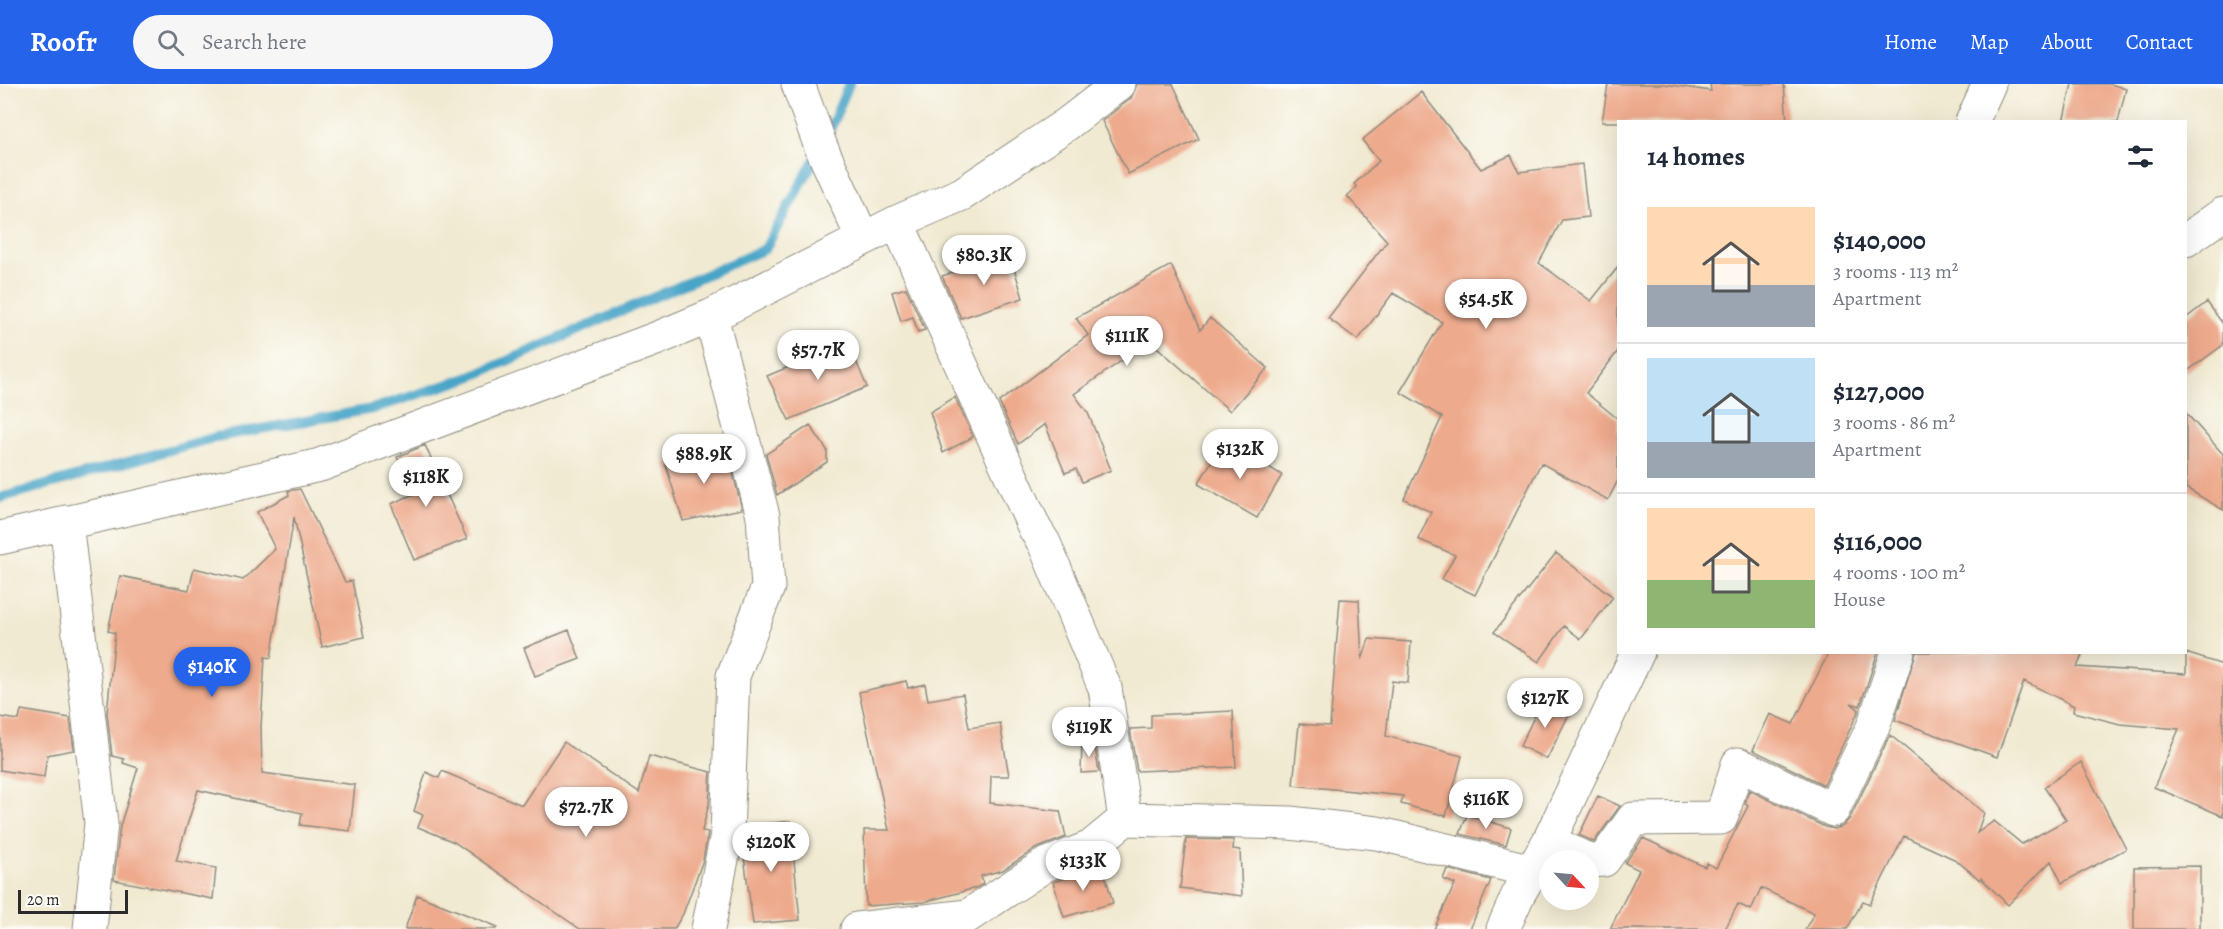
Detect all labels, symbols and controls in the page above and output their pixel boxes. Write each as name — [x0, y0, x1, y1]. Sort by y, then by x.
search box — [133, 15, 553, 69]
text: Roofr — [30, 23, 97, 61]
icon: search — [154, 26, 187, 59]
text: Search here — [202, 27, 307, 57]
text: Home — [1884, 28, 1937, 56]
text: Map — [1970, 28, 2008, 56]
text: About — [2041, 28, 2093, 56]
text: Contact — [2126, 28, 2193, 56]
text: 14 homes — [1647, 139, 1745, 174]
icon: filters — [2124, 140, 2157, 173]
text: $140,000 — [1833, 223, 1926, 258]
icon: home — [1695, 231, 1767, 303]
pin: $80.3K — [935, 235, 1033, 286]
text: $80.3K — [956, 241, 1012, 268]
text: 3 rooms · 113 m² — [1833, 258, 1958, 285]
pin: $54.5K — [1437, 279, 1535, 330]
text: $54.5K — [1459, 285, 1513, 312]
text: Apartment — [1833, 285, 1922, 312]
pin: $111K — [1085, 316, 1169, 367]
text: $111K — [1105, 322, 1149, 349]
pin: $57.7K — [769, 330, 867, 381]
text: $57.7K — [791, 336, 845, 363]
text: $127,000 — [1833, 374, 1924, 409]
icon: home — [1695, 382, 1767, 454]
text: 3 rooms · 86 m² — [1833, 409, 1955, 436]
pin: $132K — [1198, 429, 1282, 480]
pin: $88.9K — [655, 434, 753, 485]
text: $132K — [1216, 435, 1264, 462]
text: Apartment — [1833, 436, 1922, 463]
text: $88.9K — [676, 440, 732, 467]
pin: $118K — [384, 457, 468, 508]
text: $118K — [403, 463, 449, 490]
text: $116,000 — [1833, 524, 1922, 559]
icon: home — [1695, 532, 1767, 604]
text: 4 rooms · 100 m² — [1833, 559, 1965, 586]
text: House — [1833, 586, 1885, 613]
pin: $140K — [170, 647, 254, 698]
text: $140K — [187, 653, 237, 680]
pin: $127K — [1503, 678, 1587, 729]
text: $127K — [1521, 684, 1569, 711]
pin: $119K — [1047, 707, 1131, 758]
text: $119K — [1066, 713, 1112, 740]
pin: $116K — [1444, 779, 1528, 830]
text: $116K — [1463, 785, 1509, 812]
pin: $72.7K — [537, 787, 635, 838]
text: $72.7K — [559, 793, 613, 820]
pin: $120K — [729, 822, 813, 873]
text: $120K — [746, 828, 796, 855]
pin: $133K — [1041, 841, 1125, 892]
text: $133K — [1060, 847, 1106, 874]
north arrow — [1539, 850, 1599, 910]
map controls — [1539, 850, 1599, 910]
scale bar — [18, 887, 128, 914]
text: 20 m — [27, 889, 60, 911]

